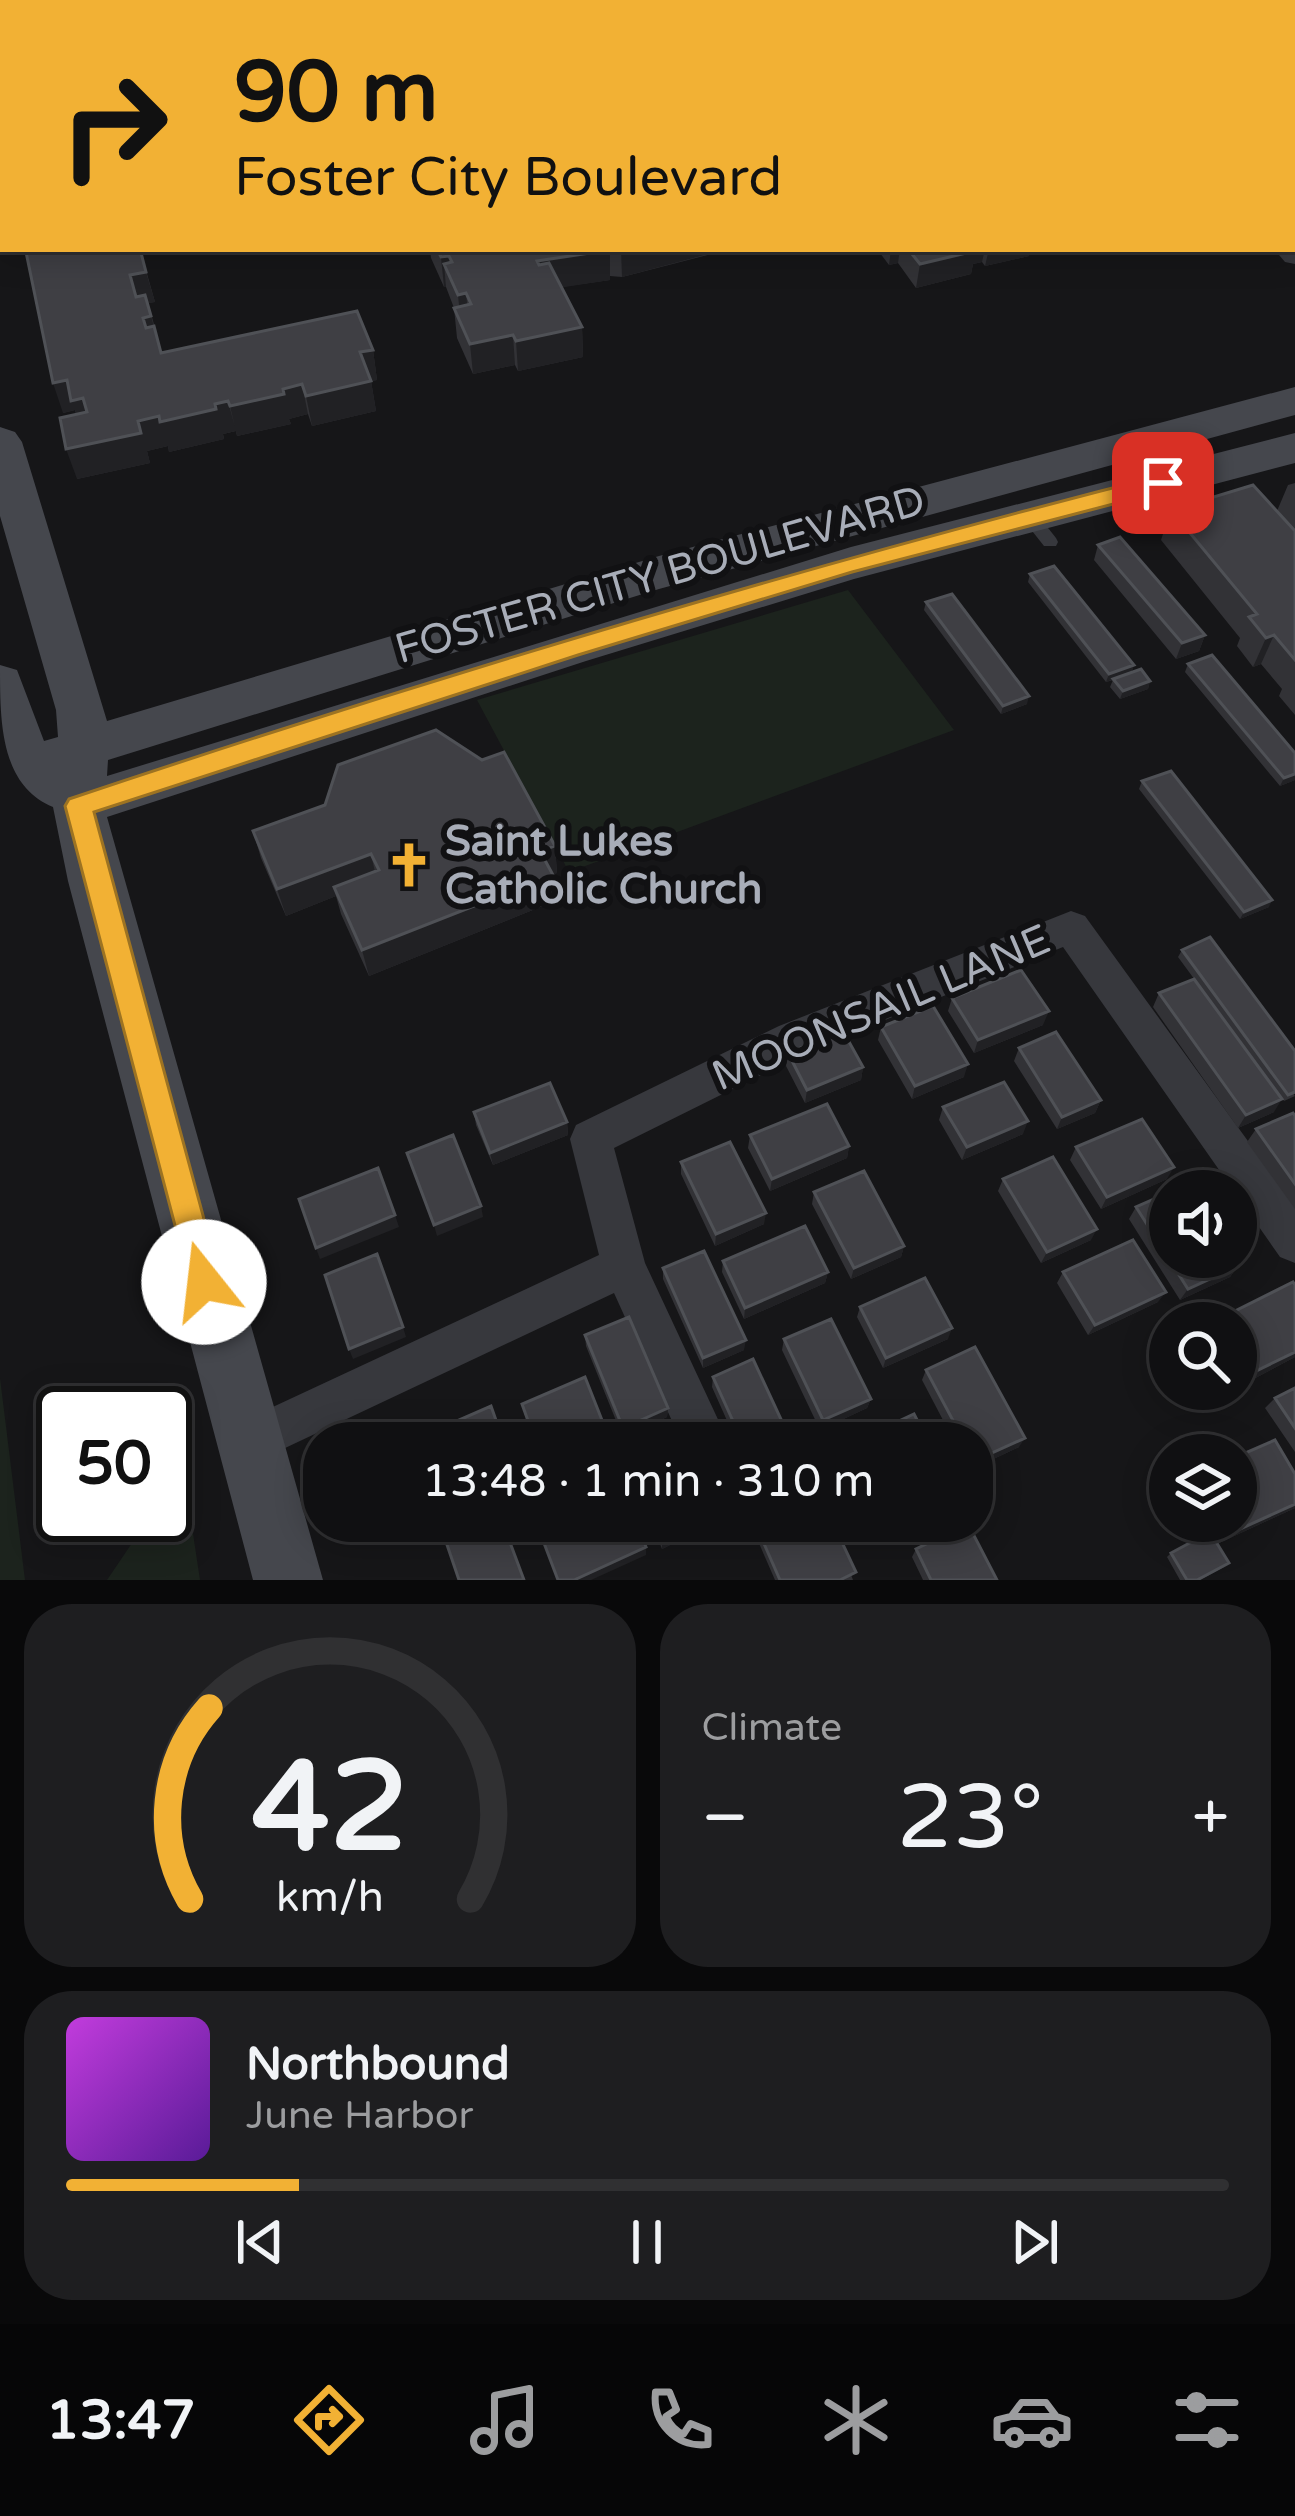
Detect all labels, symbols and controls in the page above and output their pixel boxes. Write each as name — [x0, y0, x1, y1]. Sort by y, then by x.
text: 90 m — [234, 43, 438, 144]
icon: right — [36, 48, 192, 204]
text: Foster City Boulevard — [234, 145, 782, 210]
pin — [1112, 432, 1214, 534]
icon: arrive — [1130, 450, 1196, 516]
street label: FOSTER CITY BOULEVARD — [389, 475, 931, 675]
place label: Saint Lukes Catholic Church — [445, 816, 762, 915]
church icon: Saint Lukes Catholic Church — [384, 840, 434, 890]
street label: MOONSAIL LANE — [704, 914, 1058, 1102]
map controls — [1149, 1170, 1257, 1542]
button: sound — [1149, 1170, 1257, 1278]
position arrow — [141, 1219, 267, 1345]
button: search — [1149, 1302, 1257, 1410]
speed limit sign: 50 — [36, 1386, 192, 1542]
button: layers — [1149, 1434, 1257, 1542]
text: 13:48 · 1 min · 310 m — [422, 1455, 874, 1509]
text: Climate — [702, 1704, 842, 1751]
text: 42 — [251, 1733, 408, 1884]
text: 23° — [897, 1764, 1044, 1873]
text: − — [702, 1778, 749, 1858]
text: + — [1192, 1778, 1229, 1858]
text: km/h — [276, 1871, 384, 1922]
text: Northbound — [246, 2038, 510, 2092]
text: June Harbor — [246, 2092, 473, 2139]
icon: previous — [227, 2209, 293, 2275]
icon: pause — [614, 2209, 680, 2275]
icon: next — [1002, 2209, 1068, 2275]
icon: directions — [287, 2378, 371, 2462]
icon: music — [463, 2378, 547, 2462]
icon: phone — [638, 2378, 722, 2462]
icon: climate — [814, 2378, 898, 2462]
icon: car — [990, 2378, 1074, 2462]
icon: filters — [1165, 2378, 1249, 2462]
text: 13:47 — [46, 2388, 196, 2453]

